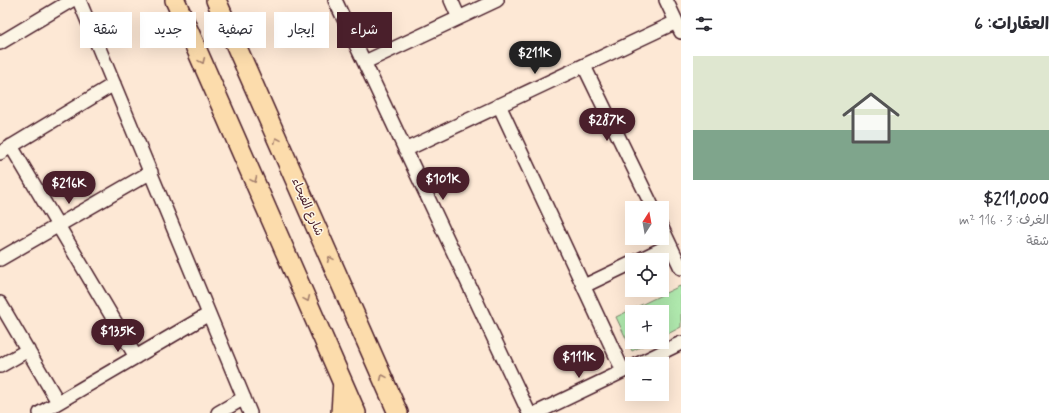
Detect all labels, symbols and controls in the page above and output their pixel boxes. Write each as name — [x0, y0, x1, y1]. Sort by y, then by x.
chip: شقة — [80, 12, 132, 48]
chip: جديد — [140, 12, 196, 48]
chip: تصفية — [204, 12, 266, 48]
chip: إيجار — [274, 12, 329, 48]
chip: شراء — [337, 12, 392, 48]
icon: filters — [693, 13, 715, 35]
text: العقارات: 6 — [974, 13, 1049, 35]
pin: $211K — [507, 41, 563, 75]
text: $211K — [518, 45, 552, 62]
one-way arrow — [197, 57, 205, 65]
icon: home — [835, 82, 907, 154]
pin: $287K — [579, 108, 635, 142]
text: $287K — [588, 112, 626, 129]
one-way arrow — [274, 136, 282, 143]
pin: $101K — [415, 167, 471, 201]
pin: $216K — [41, 171, 97, 205]
text: $101K — [425, 171, 461, 188]
text: $216K — [52, 175, 86, 192]
street label: شارع الفيحاء — [287, 175, 327, 239]
one-way arrow — [249, 176, 257, 184]
text: $211,000 — [984, 188, 1049, 210]
north arrow — [625, 201, 669, 245]
map controls — [625, 201, 669, 401]
text: الغرف: 3 · 116 m² — [959, 212, 1049, 229]
text: شقة — [1026, 233, 1049, 250]
button: locate — [625, 253, 669, 297]
one-way arrow — [327, 255, 335, 263]
one-way arrow — [302, 296, 310, 303]
button: + — [625, 305, 669, 349]
pin: $135K — [90, 319, 146, 353]
text: $135K — [100, 323, 136, 340]
pin: $111K — [551, 345, 607, 379]
text: $111K — [562, 349, 596, 366]
button: − — [625, 357, 669, 401]
one-way arrow — [379, 374, 387, 381]

